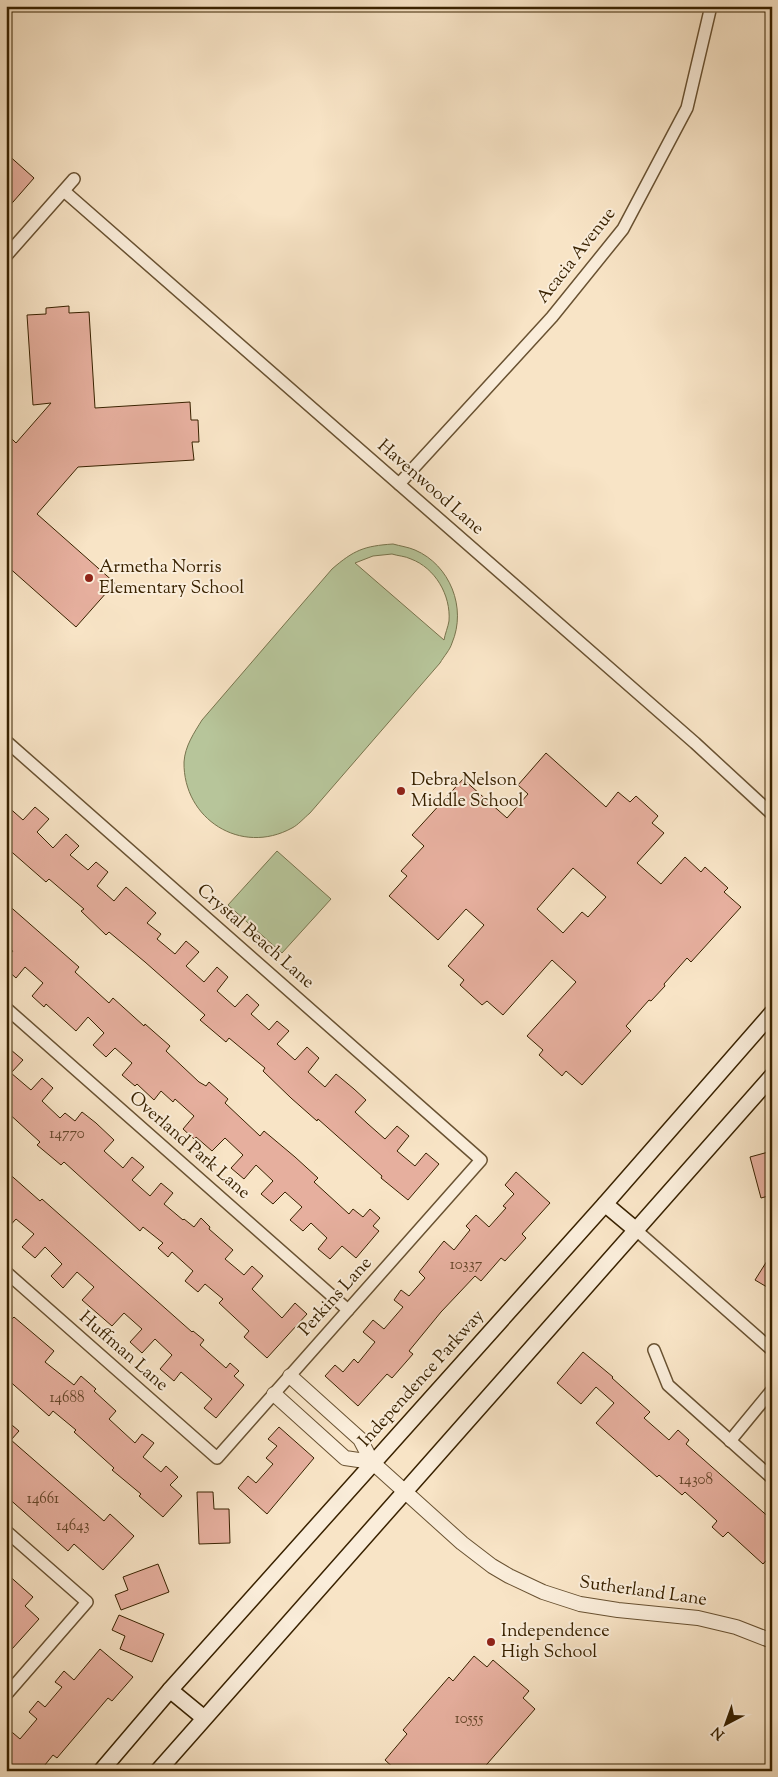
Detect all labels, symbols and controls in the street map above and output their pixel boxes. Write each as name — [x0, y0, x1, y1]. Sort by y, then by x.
street label: Acacia Avenue — [531, 203, 623, 309]
street label: Havenwood Lane — [371, 434, 489, 542]
place label: Armetha Norris Elementary School — [99, 555, 244, 602]
marker: Armetha Norris Elementary School — [83, 572, 95, 584]
place label: Debra Nelson Middle School — [411, 768, 524, 815]
marker: Debra Nelson Middle School — [395, 785, 407, 797]
street label: Crystal Beach Lane — [190, 878, 320, 996]
street label: Overland Park Lane — [123, 1086, 255, 1206]
house number: 14770 — [49, 1124, 85, 1145]
street label: Perkins Lane — [293, 1252, 379, 1342]
house number: 10337 — [450, 1255, 483, 1276]
street label: Independence Parkway — [353, 1304, 491, 1454]
street label: Huffman Lane — [73, 1306, 173, 1398]
house number: 14688 — [50, 1388, 84, 1409]
house number: 14308 — [679, 1470, 713, 1491]
house number: 14661 — [27, 1489, 59, 1510]
house number: 14643 — [56, 1516, 90, 1537]
street label: Sutherland Lane — [578, 1570, 708, 1614]
place label: Independence High School — [501, 1619, 610, 1666]
marker: Independence High School — [485, 1636, 497, 1648]
north arrow — [700, 1700, 750, 1750]
house number: 10555 — [455, 1709, 483, 1730]
text: N — [708, 1721, 730, 1744]

